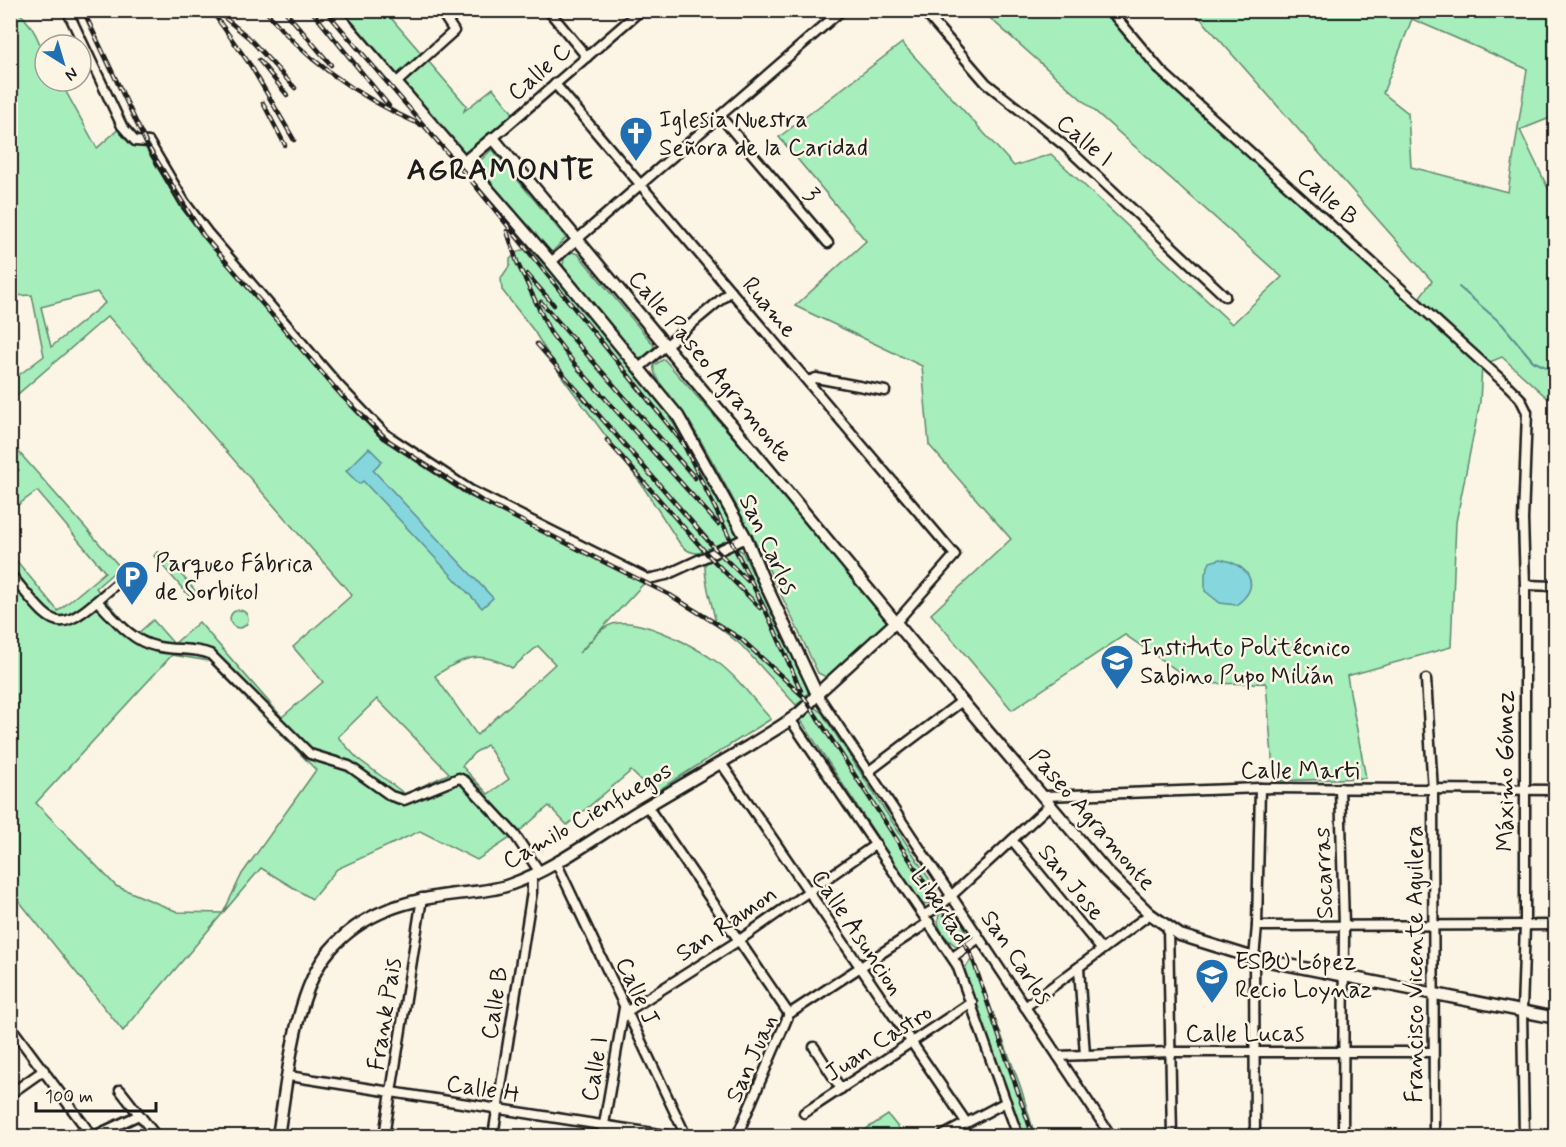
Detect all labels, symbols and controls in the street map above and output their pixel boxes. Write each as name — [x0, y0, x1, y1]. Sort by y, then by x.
north arrow — [33, 33, 93, 93]
street label: Calle C — [501, 36, 579, 108]
text: N — [61, 62, 82, 85]
place label: Iglesia Nuestra Señora de la Caridad — [659, 105, 868, 164]
street label: Calle I — [1049, 108, 1119, 174]
church icon: Iglesia Nuestra Señora de la Caridad — [618, 115, 654, 162]
district label: AGRAMONTE — [407, 151, 595, 190]
street label: Calle B — [1289, 161, 1365, 233]
street label: 3 — [796, 181, 826, 209]
street label: Calle Paseo Agramonte — [620, 264, 799, 469]
street label: Ruame — [734, 271, 803, 345]
street label: San Carlos — [731, 489, 804, 600]
place label: Parqueo Fábrica de Sorbitol — [155, 549, 313, 608]
parking icon: Parqueo Fábrica de Sorbitol — [114, 559, 150, 606]
place label: Instituto Politécnico Sabino Pupo Milián — [1140, 633, 1350, 692]
school or university icon: Instituto Politécnico Sabino Pupo Milián — [1099, 643, 1135, 690]
street label: Máximo Gómez — [1491, 690, 1522, 852]
street label: Paseo Agramonte — [1022, 742, 1162, 898]
street label: Camilo Cienfuegos — [498, 755, 678, 877]
street label: Calle Marti — [1241, 756, 1359, 787]
street label: Francisco Vicente Aguilera — [1400, 825, 1431, 1103]
street label: Socarras — [1307, 826, 1342, 919]
street label: San Jose — [1030, 838, 1111, 928]
street label: Libertad — [903, 862, 977, 952]
street label: Calle Asuncion — [803, 864, 910, 1002]
street label: San Ramon — [670, 879, 783, 969]
street label: San Carlos — [973, 905, 1059, 1011]
place label: ESBU López Recio Loynaz — [1235, 947, 1372, 1006]
street label: Calle J — [607, 952, 666, 1031]
street label: Frank Pais — [361, 956, 410, 1073]
school or university icon: ESBU López Recio Loynaz — [1194, 957, 1230, 1004]
street label: Calle B — [474, 965, 517, 1042]
street label: Juan Castro — [819, 997, 938, 1089]
street label: San Juan — [719, 1010, 786, 1108]
street label: Calle Lucas — [1186, 1019, 1304, 1050]
street label: Calle I — [575, 1034, 616, 1104]
street label: Calle H — [444, 1068, 522, 1111]
scale bar — [36, 1075, 156, 1113]
text: 100 m — [45, 1085, 93, 1109]

